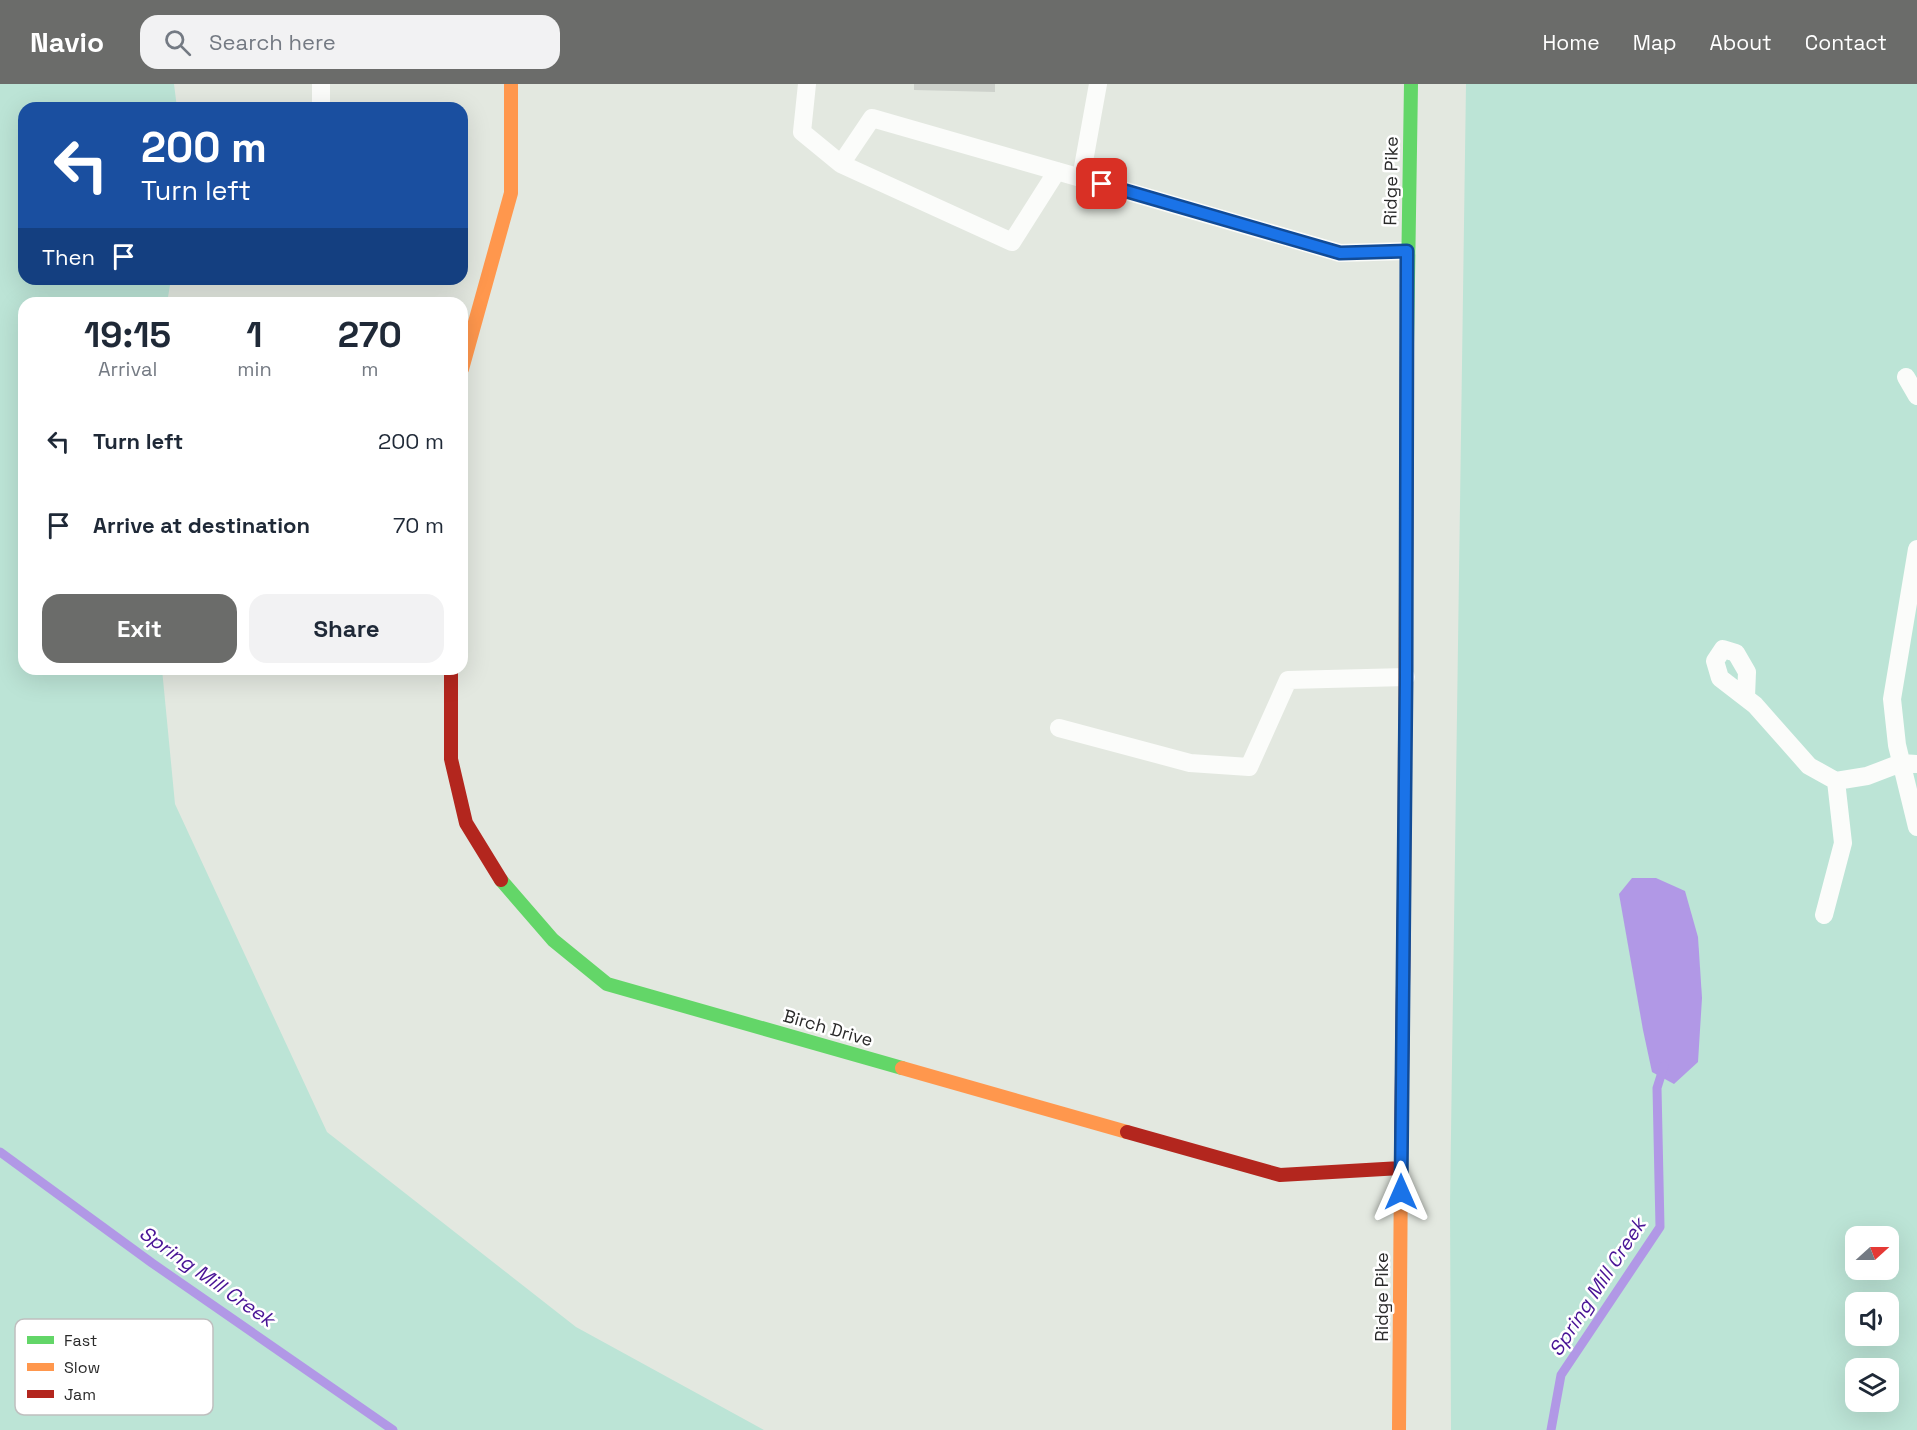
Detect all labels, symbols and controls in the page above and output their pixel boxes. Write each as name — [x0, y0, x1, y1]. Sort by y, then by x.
search box — [140, 15, 560, 69]
text: Navio — [30, 24, 104, 60]
icon: search — [161, 26, 194, 59]
text: Search here — [209, 28, 336, 56]
text: Home — [1542, 29, 1600, 56]
text: Map — [1633, 29, 1677, 56]
text: About — [1710, 29, 1772, 56]
text: Contact — [1805, 29, 1887, 56]
text: 200 m — [141, 121, 267, 174]
icon: left — [42, 126, 120, 204]
street label: Ridge Pike — [1378, 136, 1403, 226]
pin — [1076, 158, 1127, 209]
icon: arrive — [1085, 167, 1118, 200]
text: Turn left — [141, 173, 251, 208]
icon: arrive — [107, 240, 140, 273]
text: Then — [42, 243, 95, 271]
text: 19:15 — [84, 312, 171, 358]
text: 1 — [246, 312, 263, 358]
text: 270 — [338, 312, 402, 358]
text: Arrival — [98, 356, 157, 382]
text: min — [237, 356, 272, 382]
text: m — [361, 356, 378, 382]
icon: left — [42, 425, 75, 458]
text: Turn left — [93, 427, 183, 455]
text: 200 m — [378, 427, 444, 455]
icon: arrive — [42, 509, 75, 542]
text: Arrive at destination — [93, 511, 310, 539]
text: 70 m — [393, 511, 444, 539]
button: Exit — [42, 594, 237, 663]
button: Share — [249, 594, 444, 663]
street label: Birch Drive — [781, 1004, 876, 1051]
position arrow — [1369, 1160, 1433, 1224]
water label: Spring Mill Creek — [1543, 1211, 1653, 1361]
water label: Spring Mill Creek — [134, 1220, 282, 1334]
north arrow — [1845, 1226, 1899, 1280]
map controls — [1845, 1226, 1899, 1412]
street label: Ridge Pike — [1370, 1252, 1393, 1342]
button: sound — [1845, 1292, 1899, 1346]
legend — [15, 1319, 213, 1415]
text: Fast — [64, 1330, 97, 1351]
text: Slow — [64, 1357, 100, 1378]
button: layers — [1845, 1358, 1899, 1412]
text: Jam — [64, 1384, 96, 1405]

